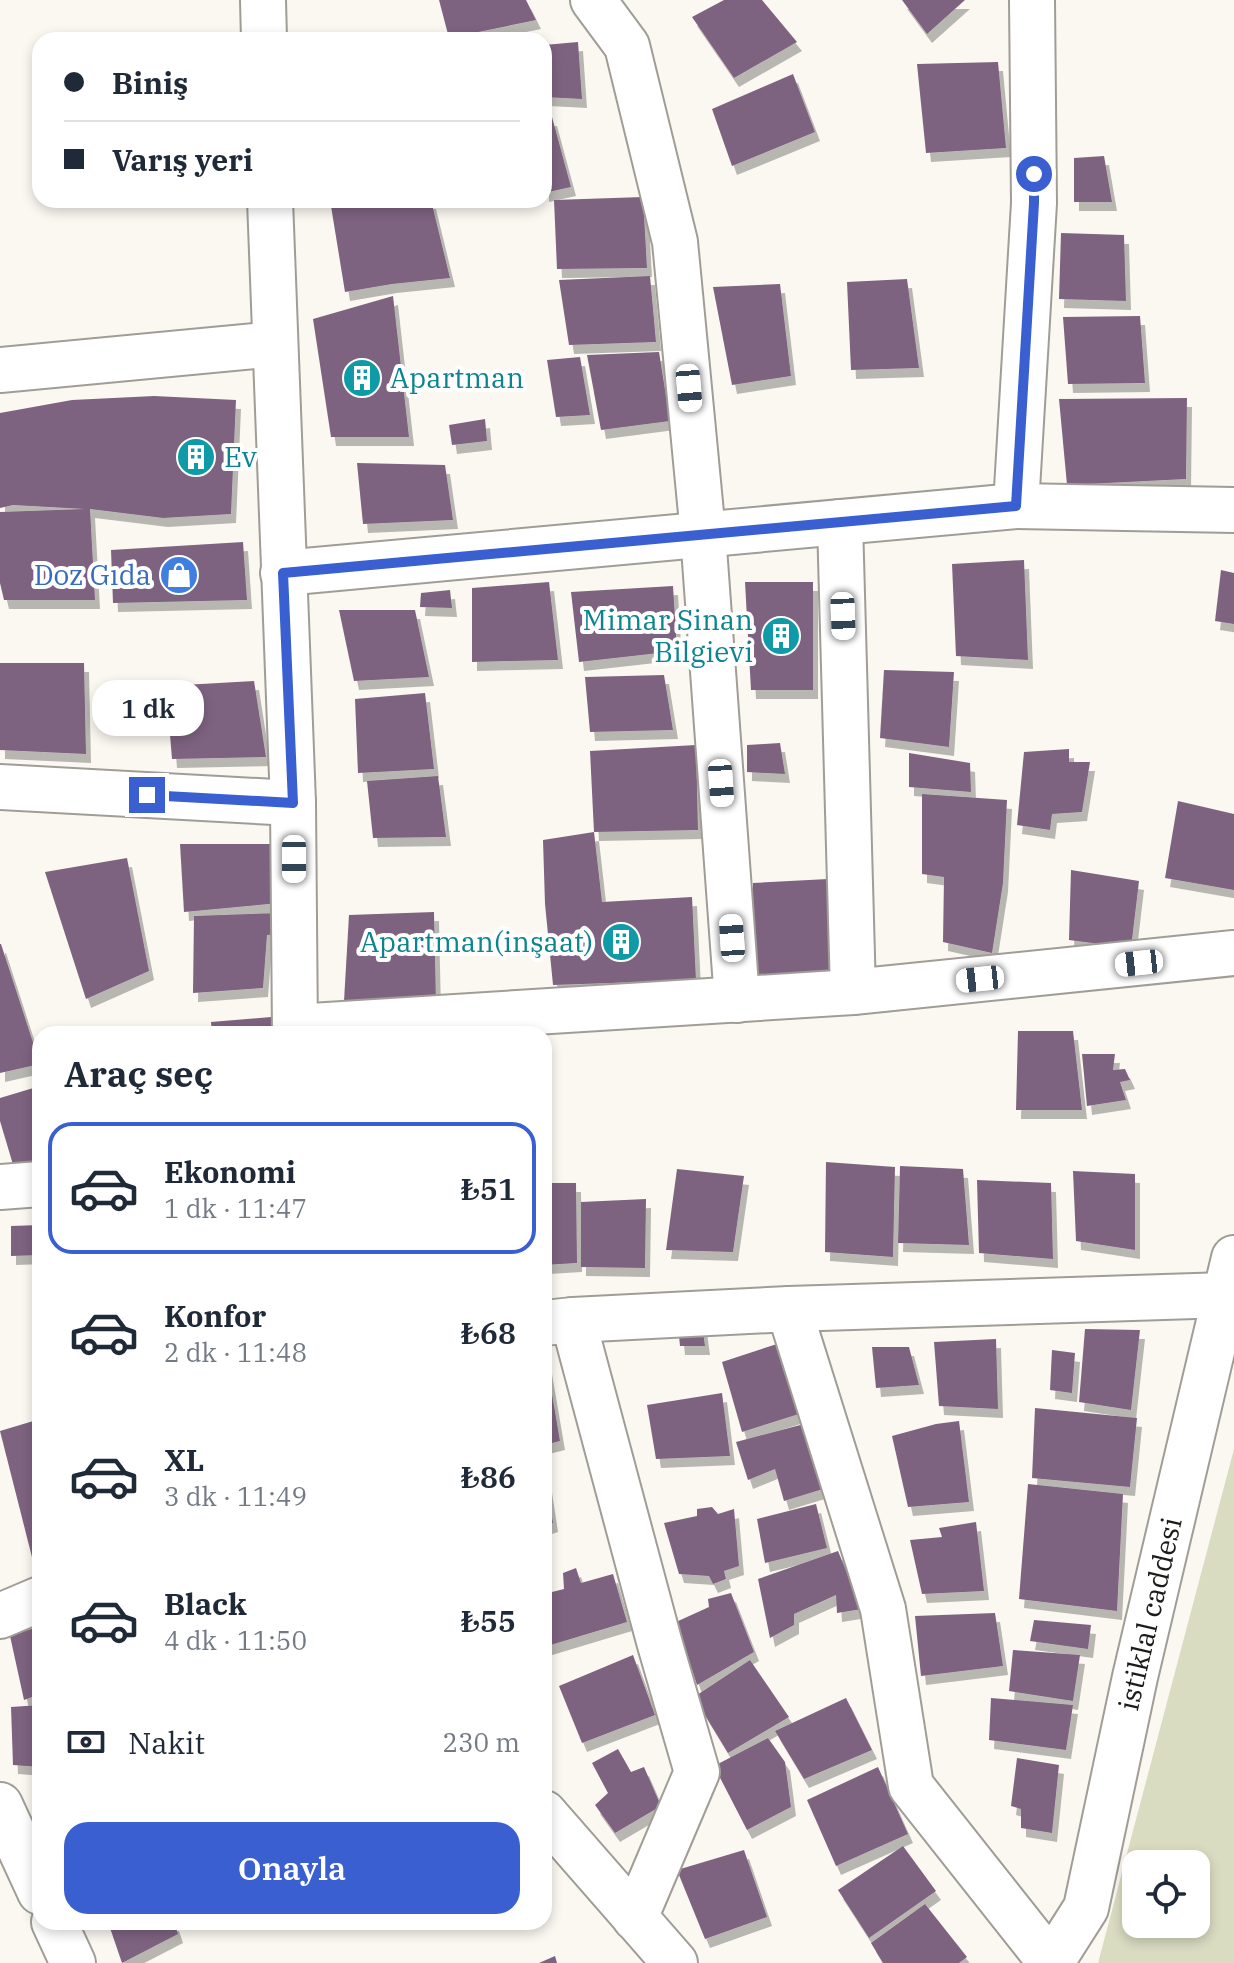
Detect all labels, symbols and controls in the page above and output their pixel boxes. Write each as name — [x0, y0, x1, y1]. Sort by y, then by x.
text: Biniş — [112, 63, 188, 102]
text: Varış yeri — [112, 140, 253, 179]
route start — [1016, 156, 1052, 192]
building icon: Apartman — [341, 357, 383, 399]
place label: Apartman — [390, 359, 524, 396]
car — [675, 363, 703, 413]
building icon: Ev — [175, 436, 217, 478]
place label: Ev — [224, 438, 257, 475]
shop icon: Doz Gıda — [158, 554, 200, 596]
place label: Doz Gıda — [34, 556, 151, 593]
car — [830, 592, 856, 640]
place label: Mimar Sinan Bilgievi — [583, 601, 753, 670]
building icon: Mimar Sinan Bilgievi — [760, 615, 802, 657]
callout: 1 dk — [91, 679, 203, 735]
text: 1 dk — [121, 691, 175, 725]
car — [707, 758, 735, 808]
route end — [129, 777, 165, 813]
car — [282, 835, 306, 883]
car — [718, 913, 746, 963]
building icon: Apartman(inşaat) — [600, 921, 642, 963]
place label: Apartman(inşaat) — [360, 923, 593, 960]
car — [1114, 949, 1164, 977]
car — [955, 965, 1005, 993]
text: Araç seç — [64, 1050, 213, 1097]
icon: car — [68, 1152, 140, 1224]
text: Ekonomi — [164, 1152, 296, 1191]
text: ₺51 — [461, 1169, 516, 1208]
text: 1 dk · 11:47 — [164, 1191, 307, 1225]
icon: car — [68, 1296, 140, 1368]
text: Konfor — [164, 1296, 266, 1335]
text: ₺68 — [461, 1313, 516, 1352]
text: 2 dk · 11:48 — [164, 1335, 307, 1369]
icon: car — [68, 1440, 140, 1512]
text: XL — [164, 1440, 204, 1479]
text: ₺86 — [461, 1457, 516, 1496]
text: 3 dk · 11:49 — [164, 1479, 307, 1513]
street label: istiklal caddesi — [1109, 1514, 1190, 1714]
icon: car — [68, 1584, 140, 1656]
text: Black — [164, 1584, 247, 1623]
text: ₺55 — [461, 1601, 516, 1640]
text: 4 dk · 11:50 — [164, 1623, 307, 1657]
icon: cash — [64, 1720, 108, 1764]
text: Nakit — [128, 1723, 205, 1762]
text: 230 m — [442, 1725, 520, 1759]
button: Onayla — [64, 1822, 520, 1914]
map controls — [1122, 1850, 1210, 1938]
button: locate — [1122, 1850, 1210, 1938]

